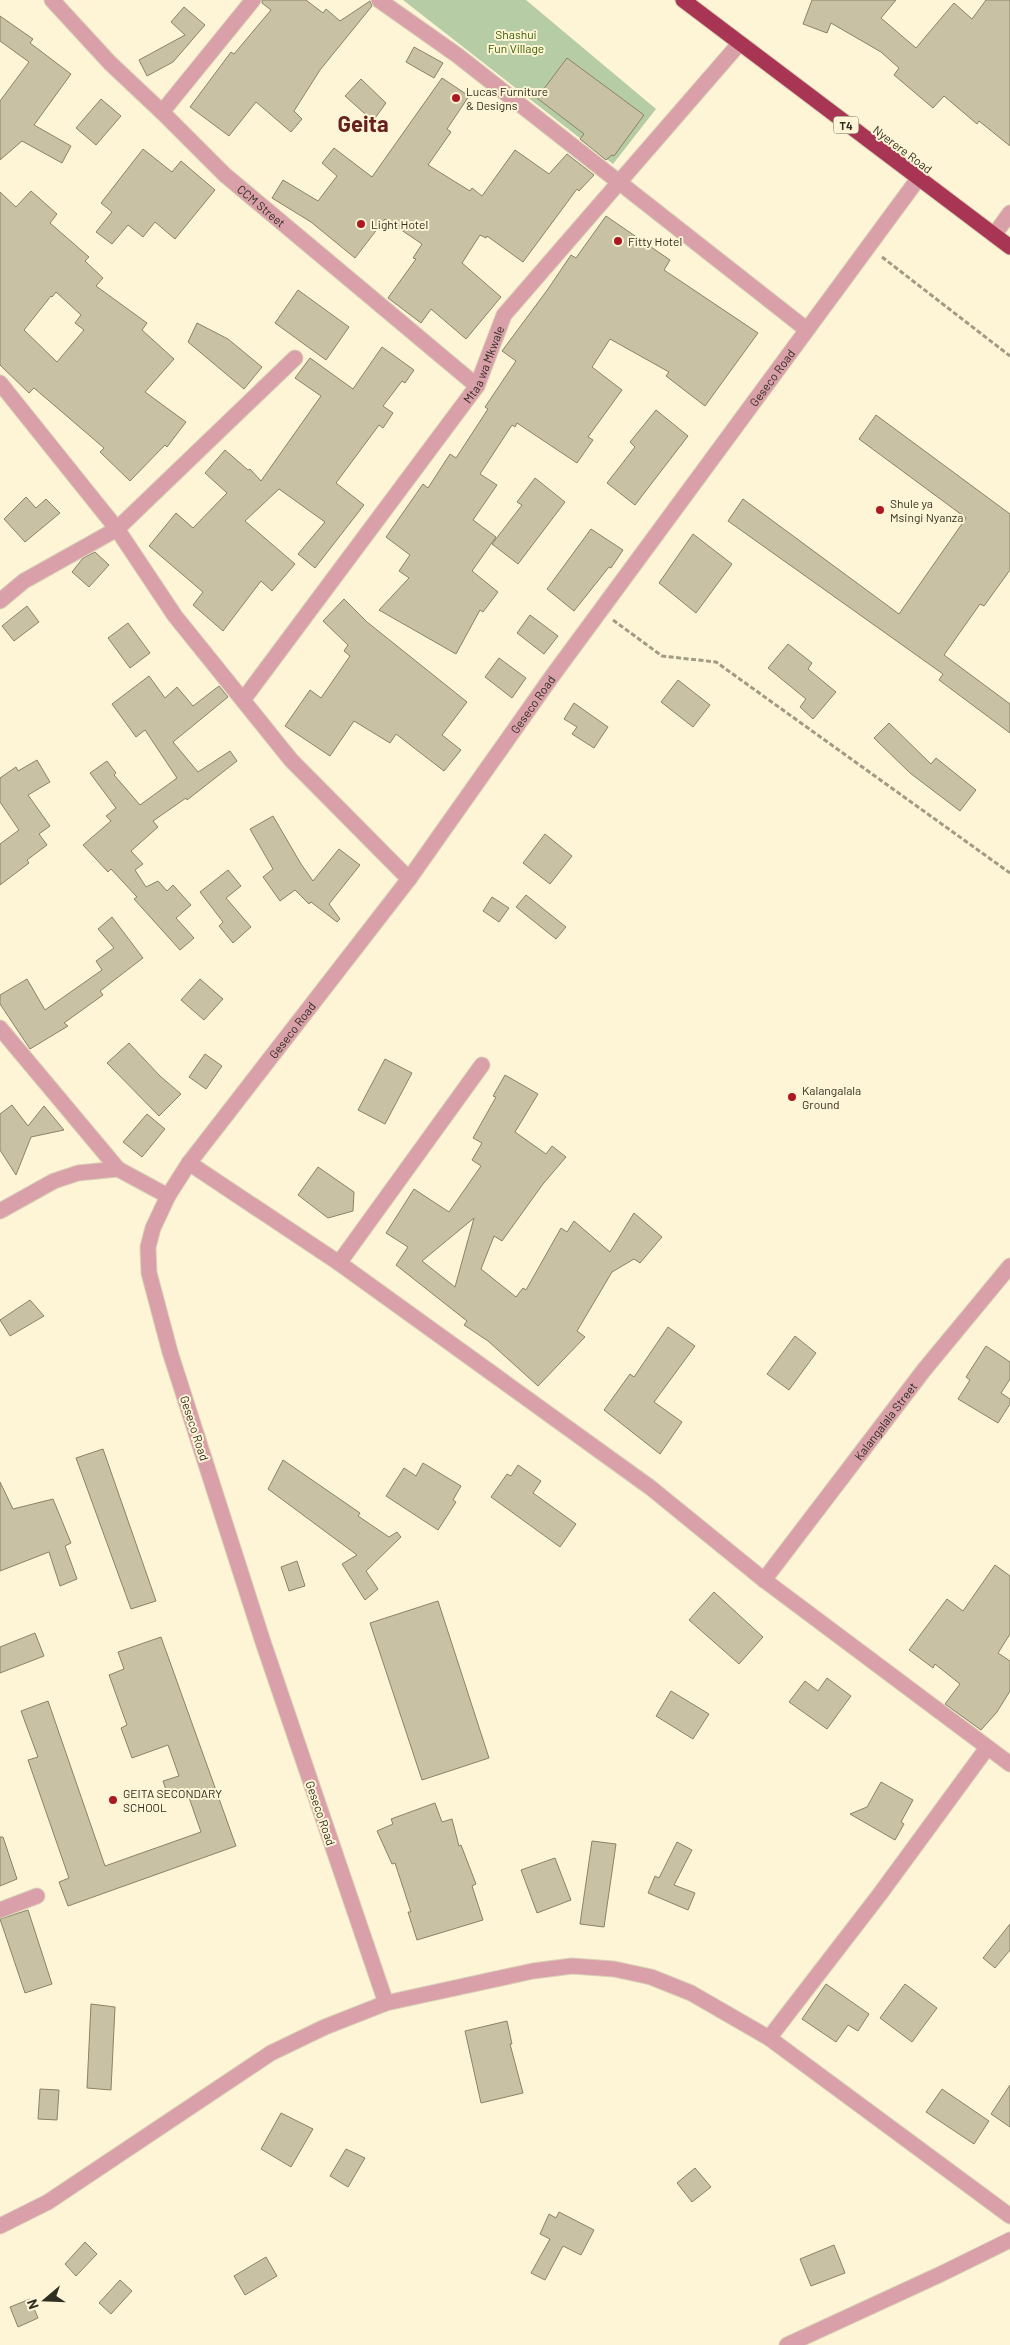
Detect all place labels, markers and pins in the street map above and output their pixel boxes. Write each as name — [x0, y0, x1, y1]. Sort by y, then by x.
place label: Lucas Furniture & Designs — [466, 84, 548, 112]
marker: Lucas Furniture & Designs — [450, 92, 462, 104]
place label: Light Hotel — [371, 217, 428, 231]
marker: Light Hotel — [355, 218, 367, 230]
place label: Fitty Hotel — [628, 234, 682, 248]
marker: Fitty Hotel — [612, 235, 624, 247]
place label: Shule ya Msingi Nyanza — [890, 496, 963, 524]
marker: Shule ya Msingi Nyanza — [874, 504, 886, 516]
place label: Kalangalala Ground — [802, 1083, 861, 1111]
marker: Kalangalala Ground — [786, 1091, 798, 1103]
place label: GEITA SECONDARY SCHOOL — [123, 1786, 222, 1814]
marker: GEITA SECONDARY SCHOOL — [107, 1794, 119, 1806]

